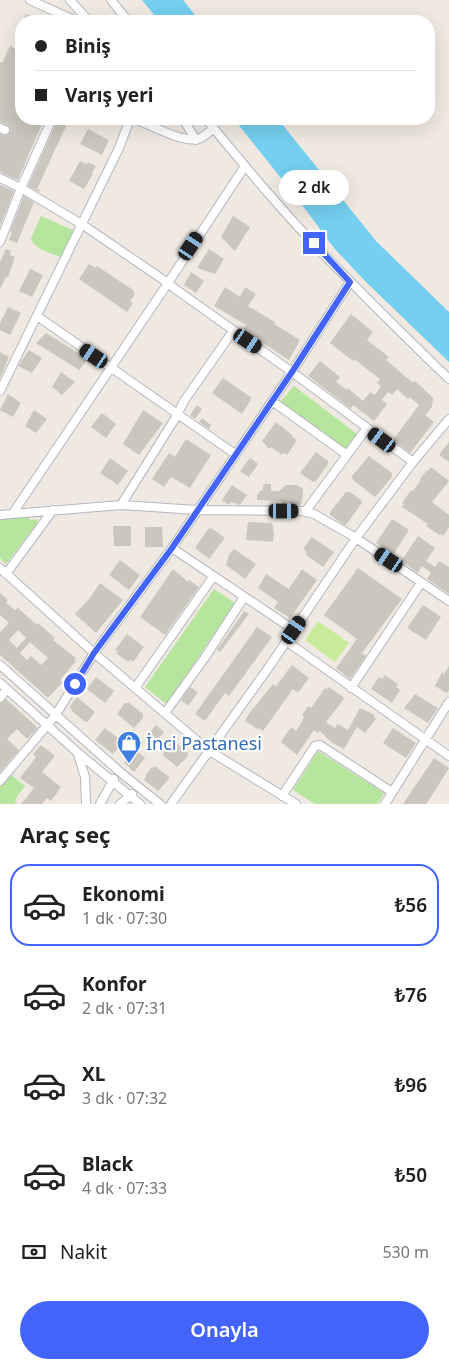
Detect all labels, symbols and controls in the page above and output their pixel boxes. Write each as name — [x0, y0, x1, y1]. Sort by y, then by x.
text: Biniş — [65, 33, 111, 59]
text: Varış yeri — [65, 82, 153, 108]
callout: 2 dk — [279, 170, 349, 206]
text: 2 dk — [298, 176, 330, 198]
car — [176, 229, 205, 263]
route end — [303, 232, 325, 254]
car — [231, 326, 264, 356]
car — [77, 341, 110, 371]
car — [365, 425, 398, 455]
car — [269, 504, 299, 519]
car — [372, 545, 405, 575]
car — [279, 613, 308, 647]
route start — [64, 673, 86, 695]
shop icon: İnci Pastanesi — [116, 730, 142, 764]
place label: İnci Pastanesi — [146, 731, 262, 755]
text: Araç seç — [20, 819, 110, 849]
text: Ekonomi — [82, 881, 165, 907]
icon: car — [22, 883, 67, 928]
text: ₺56 — [394, 892, 427, 918]
text: 1 dk · 07:30 — [82, 907, 167, 929]
text: Konfor — [82, 971, 147, 997]
icon: car — [22, 973, 67, 1018]
text: ₺76 — [394, 982, 427, 1008]
text: 2 dk · 07:31 — [82, 997, 167, 1019]
text: XL — [82, 1061, 105, 1087]
icon: car — [22, 1063, 67, 1108]
text: ₺96 — [394, 1072, 427, 1098]
text: 3 dk · 07:32 — [82, 1087, 167, 1109]
text: Black — [82, 1151, 133, 1177]
icon: car — [22, 1153, 67, 1198]
text: ₺50 — [394, 1162, 427, 1188]
text: 4 dk · 07:33 — [82, 1177, 167, 1199]
icon: cash — [20, 1238, 48, 1266]
text: Nakit — [60, 1239, 107, 1265]
text: 530 m — [382, 1241, 429, 1263]
button: Onayla — [20, 1301, 429, 1359]

